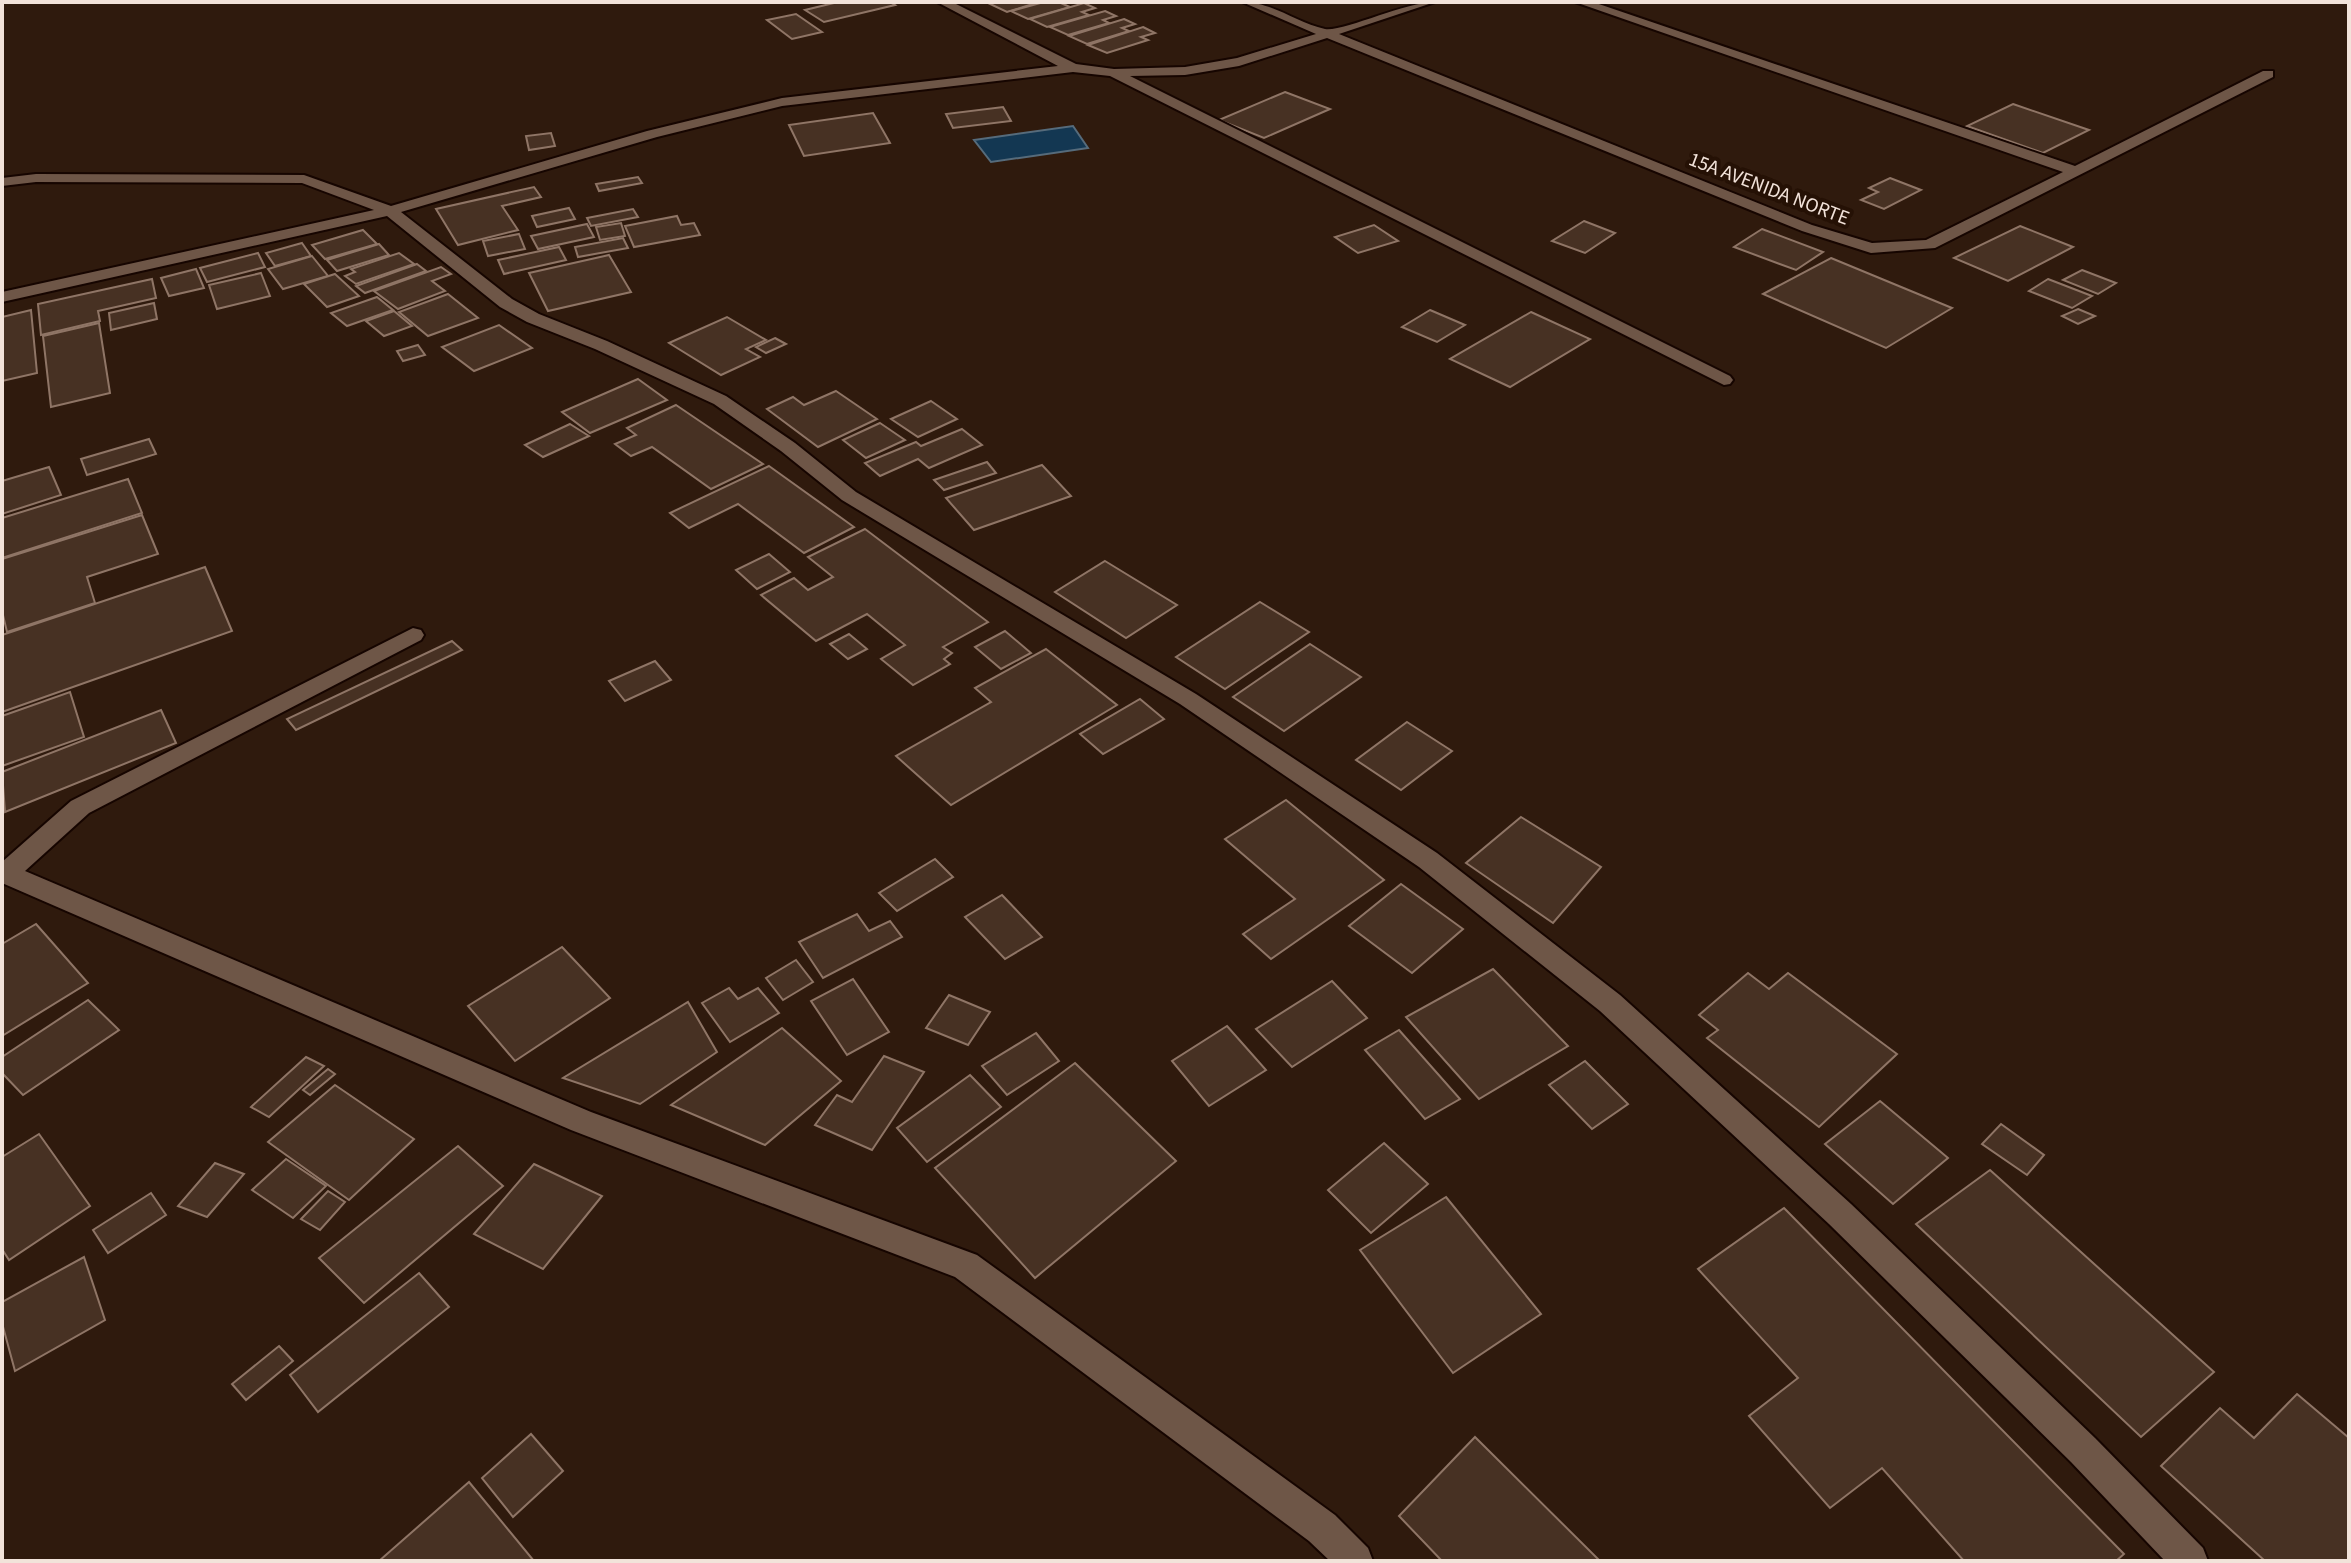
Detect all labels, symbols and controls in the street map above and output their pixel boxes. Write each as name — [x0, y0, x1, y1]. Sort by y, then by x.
street label: 15A AVENIDA NORTE — [1685, 145, 1853, 233]

